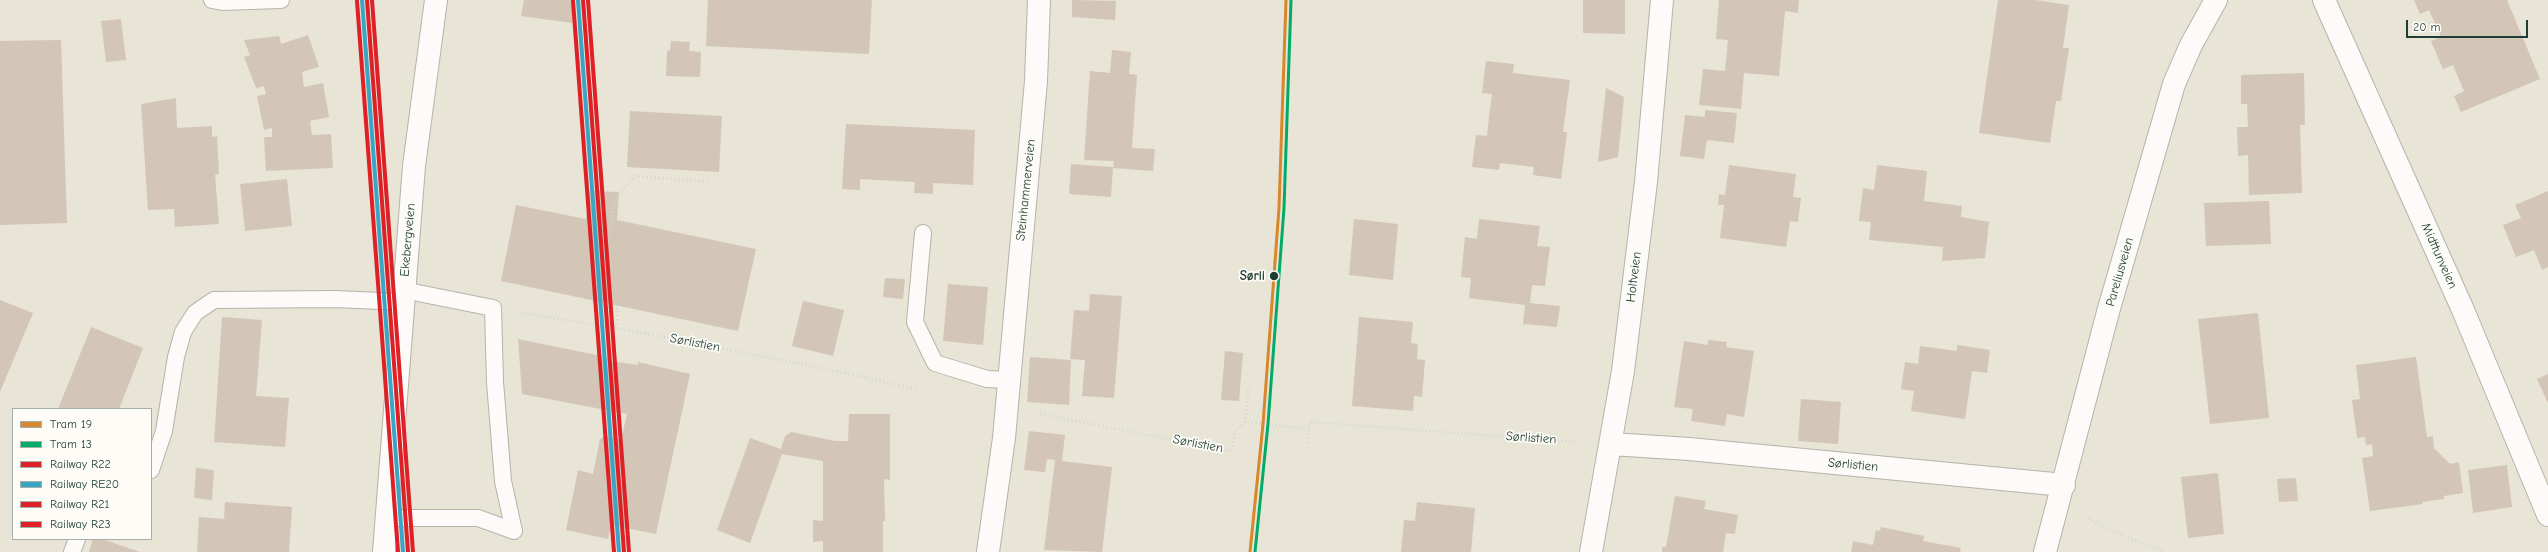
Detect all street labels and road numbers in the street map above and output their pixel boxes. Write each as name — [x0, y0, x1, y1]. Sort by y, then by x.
street label: Steinhammerveien — [1013, 138, 1039, 242]
street label: Ekebergveien — [397, 203, 419, 277]
street label: Midttunveien — [2418, 221, 2460, 291]
street label: Pareliusveien — [2103, 236, 2137, 308]
street label: Holtveien — [1623, 251, 1645, 303]
street label: Sørlistien — [669, 330, 721, 356]
street label: Sørlistien — [1505, 428, 1557, 448]
street label: Sørlistien — [1172, 431, 1224, 457]
street label: Sørlistien — [1827, 455, 1879, 475]

